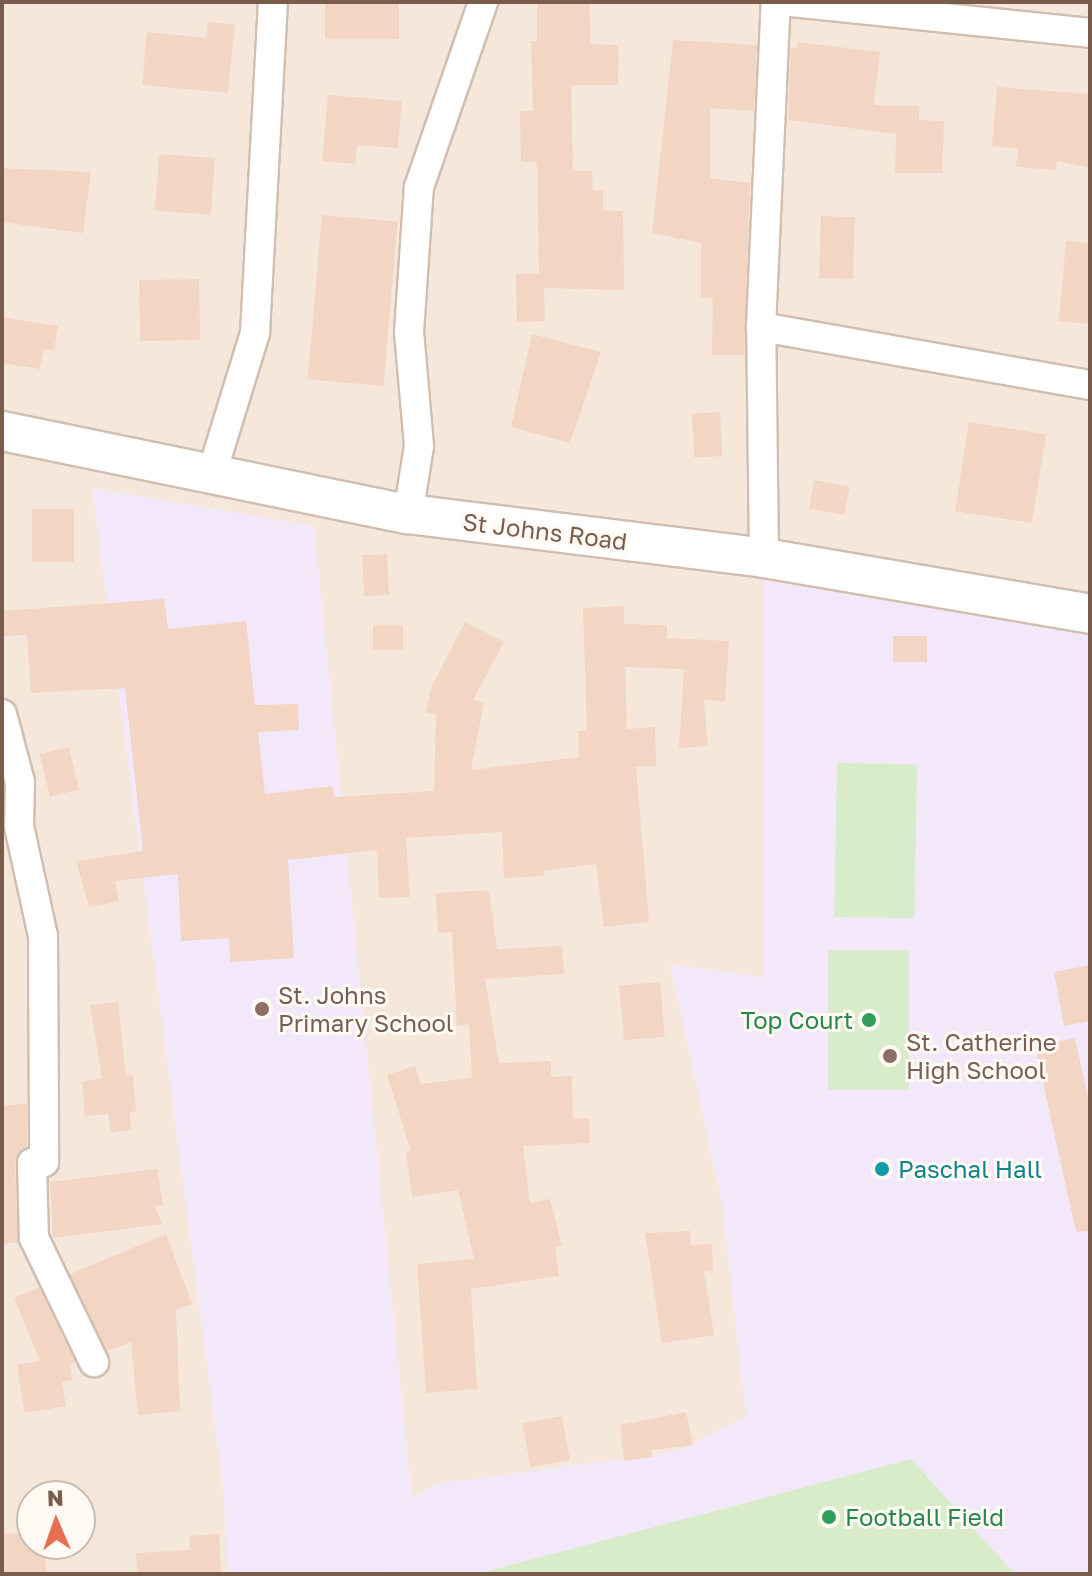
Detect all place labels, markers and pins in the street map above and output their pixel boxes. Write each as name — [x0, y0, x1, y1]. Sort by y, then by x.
place label: St. Johns Primary School — [278, 981, 454, 1037]
marker: St. Johns Primary School — [253, 1000, 271, 1018]
place label: Top Court — [740, 1006, 853, 1034]
marker: Top Court — [860, 1011, 878, 1029]
place label: St. Catherine High School — [906, 1028, 1057, 1084]
marker: St. Catherine High School — [881, 1047, 899, 1065]
place label: Paschal Hall — [898, 1155, 1042, 1183]
marker: Paschal Hall — [873, 1160, 891, 1178]
place label: Football Field — [845, 1503, 1004, 1531]
marker: Football Field — [820, 1508, 838, 1526]

